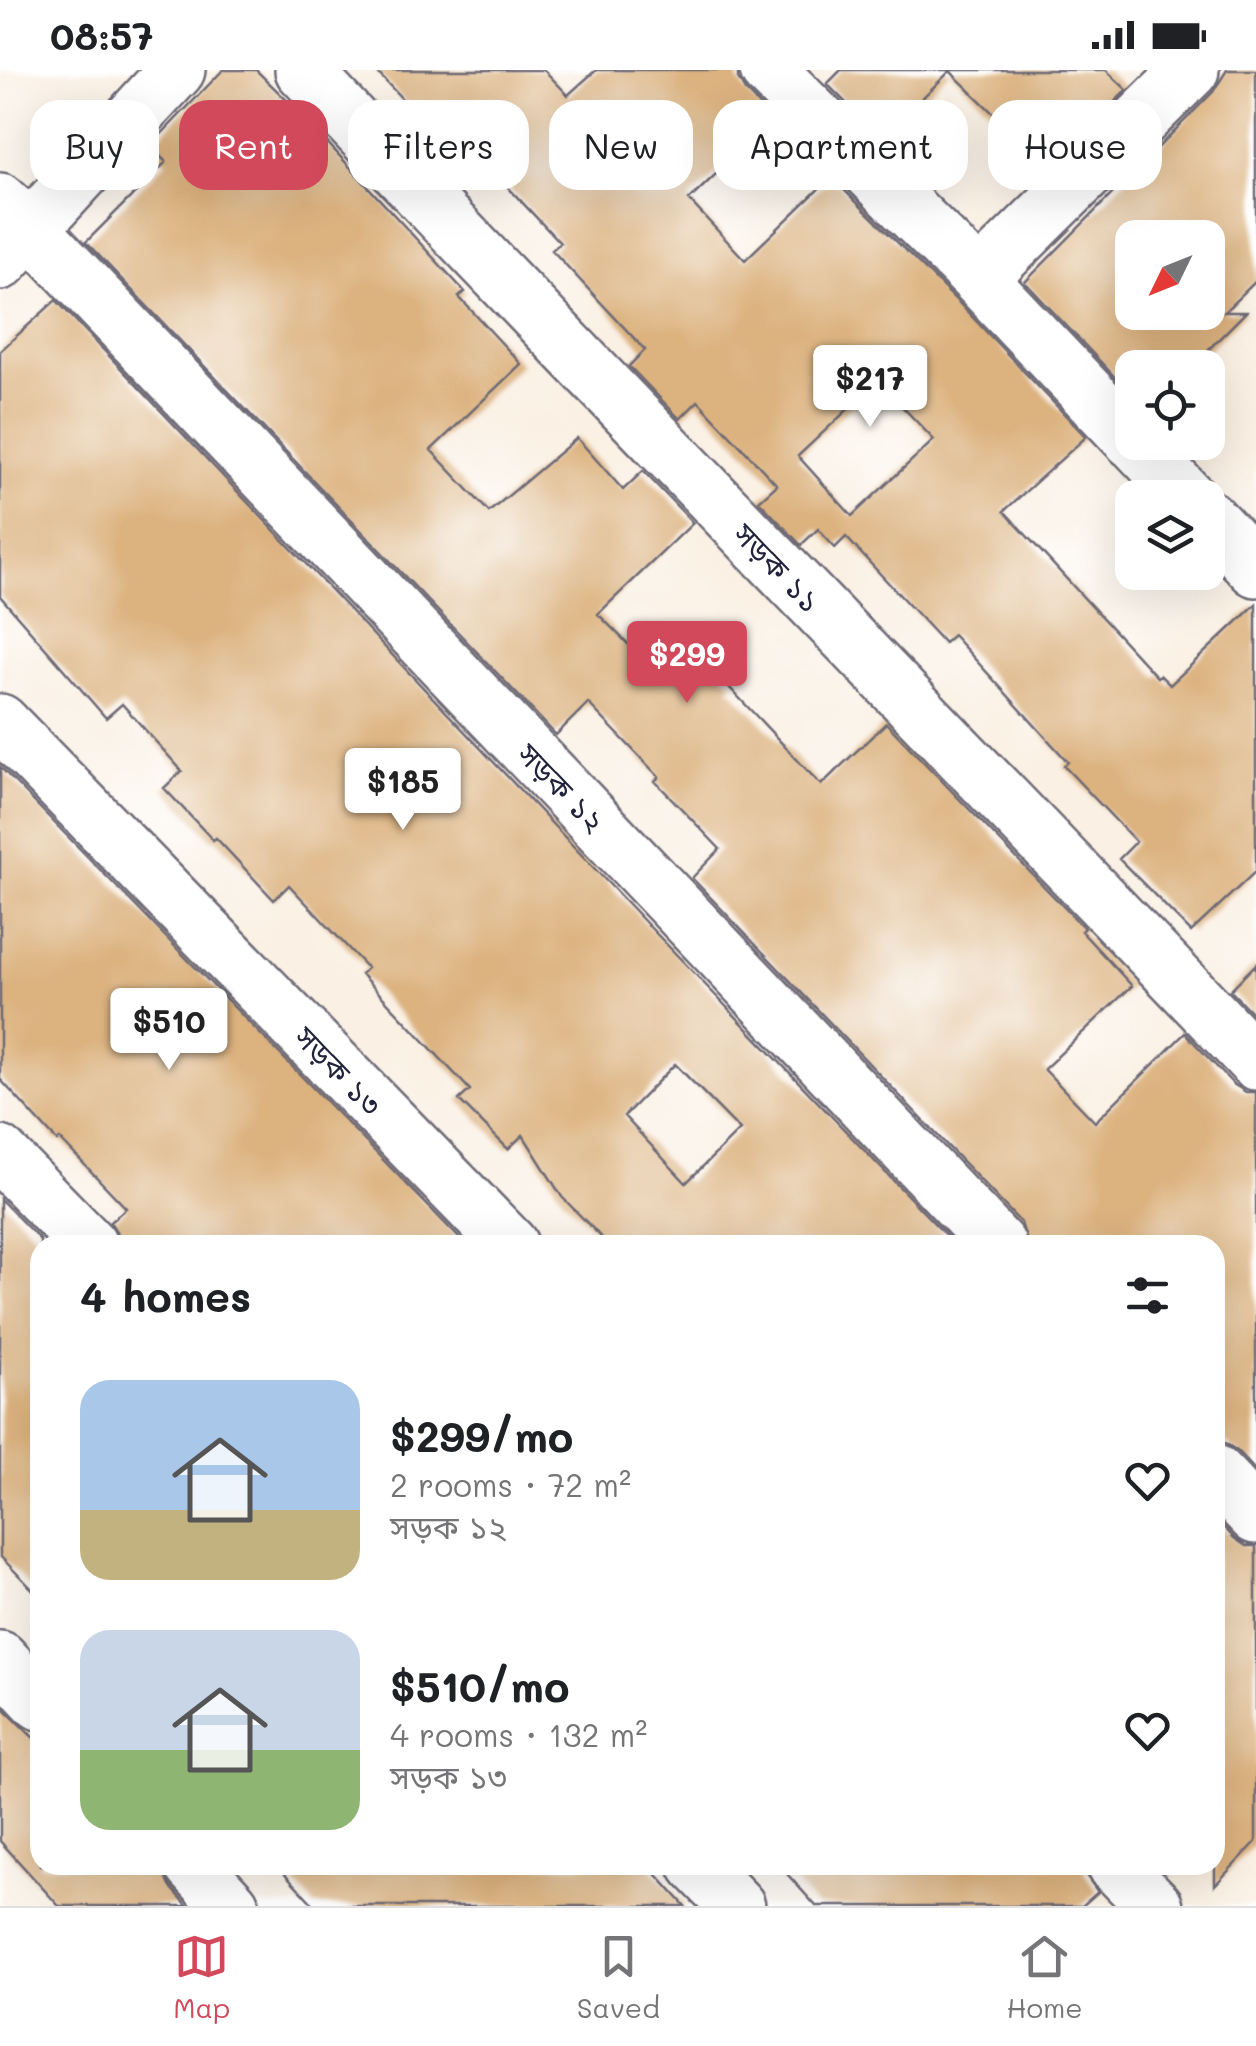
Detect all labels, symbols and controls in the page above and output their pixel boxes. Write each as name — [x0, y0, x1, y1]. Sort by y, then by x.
text: 08:57 — [50, 10, 153, 60]
chip: Buy — [30, 100, 159, 190]
chip: Rent — [179, 100, 328, 190]
chip: Filters — [348, 100, 529, 190]
chip: New — [549, 100, 693, 190]
chip: Apartment — [713, 100, 968, 190]
chip: House — [988, 100, 1162, 190]
north arrow — [1115, 220, 1225, 330]
map controls — [1115, 220, 1225, 590]
pin: $217 — [811, 345, 929, 430]
button: locate — [1115, 350, 1225, 460]
text: $217 — [835, 356, 905, 398]
button: layers — [1115, 480, 1225, 590]
street label: সড়ক ১১ — [725, 513, 830, 620]
pin: $299 — [628, 621, 746, 706]
text: $299 — [649, 632, 725, 674]
street label: সড়ক ১২ — [509, 733, 615, 840]
pin: $185 — [344, 748, 462, 833]
text: $185 — [367, 759, 439, 801]
pin: $510 — [110, 988, 228, 1073]
text: $510 — [132, 999, 206, 1041]
street label: সড়ক ১৩ — [286, 1016, 391, 1123]
text: 4 homes — [80, 1268, 251, 1323]
icon: filters — [1120, 1268, 1175, 1323]
text: $299/mo — [390, 1408, 573, 1463]
icon: home — [160, 1420, 280, 1540]
icon: heart — [1120, 1453, 1175, 1508]
text: 2 rooms · 72 m² — [390, 1463, 631, 1505]
text: সড়ক ১২ — [390, 1505, 507, 1547]
text: $510/mo — [390, 1658, 569, 1713]
icon: home — [160, 1670, 280, 1790]
icon: heart — [1120, 1703, 1175, 1758]
text: 4 rooms · 132 m² — [390, 1713, 647, 1755]
text: সড়ক ১৩ — [390, 1755, 507, 1797]
tab: Map — [173, 1929, 230, 2025]
tab: Saved — [577, 1929, 660, 2025]
tab: Home — [1006, 1929, 1083, 2025]

